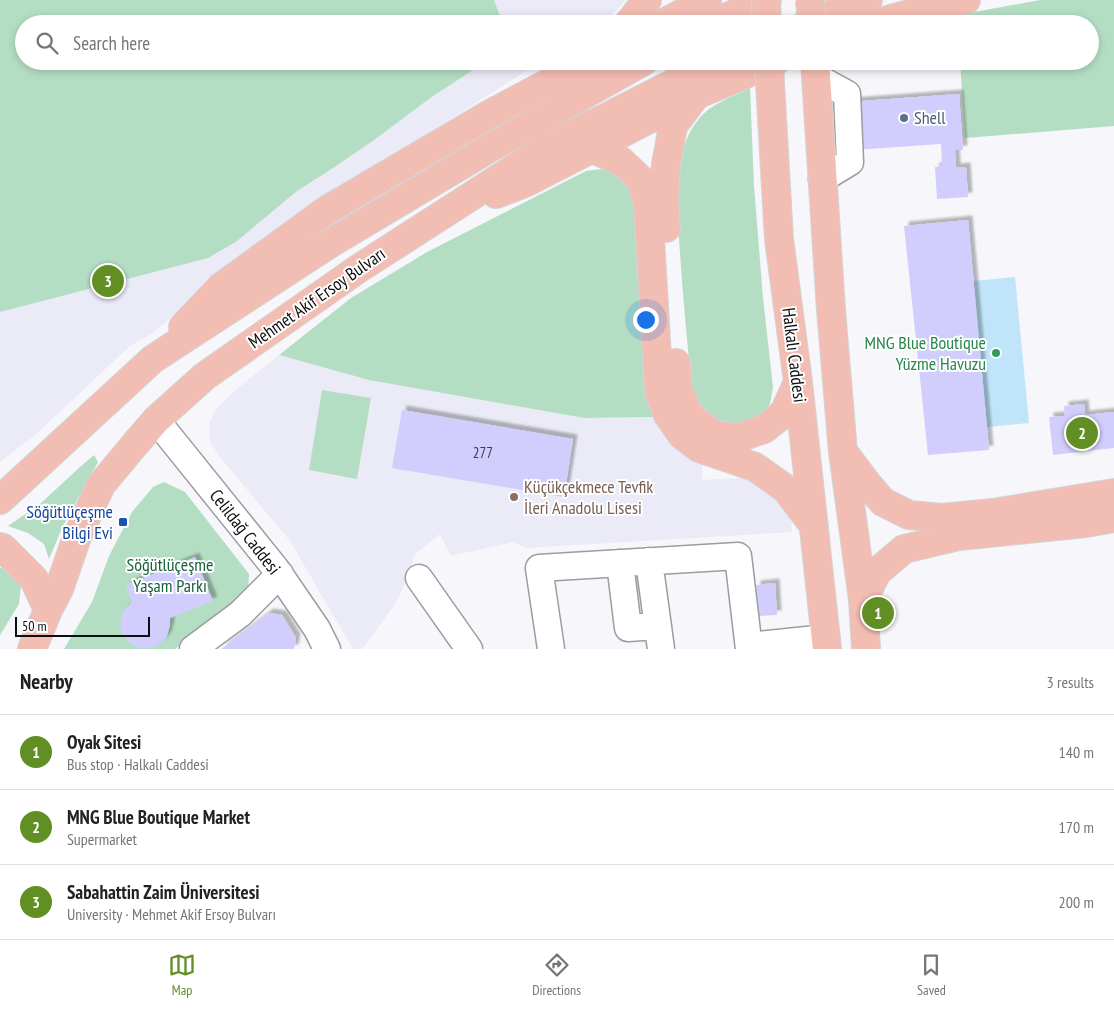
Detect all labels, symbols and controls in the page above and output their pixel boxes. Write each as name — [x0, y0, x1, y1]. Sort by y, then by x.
search box — [15, 15, 1099, 70]
icon: search — [33, 29, 61, 57]
text: Search here — [73, 31, 150, 55]
place label: Shell — [914, 106, 946, 129]
marker: Shell — [898, 112, 910, 124]
street label: Mehmet Akif Ersoy Bulvarı — [244, 242, 390, 353]
pin: 3 — [92, 262, 124, 300]
street label: Halkalı Caddesi — [777, 306, 812, 404]
your location — [633, 307, 659, 333]
place label: MNG Blue Boutique Yüzme Havuzu — [865, 331, 986, 375]
marker: MNG Blue Boutique Yüzme Havuzu — [990, 347, 1002, 359]
pin: 2 — [1066, 414, 1098, 452]
house number: 277 — [473, 443, 493, 462]
place label: Küçükçekmece Tevfik İleri Anadolu Lisesi — [524, 475, 653, 519]
street label: Celildağ Caddesi — [205, 484, 286, 579]
marker: Küçükçekmece Tevfik İleri Anadolu Lisesi — [508, 491, 520, 503]
place label: Söğütlüçeşme Bilgi Evi — [26, 500, 113, 544]
marker: Söğütlüçeşme Bilgi Evi — [117, 516, 129, 528]
park label: Söğütlüçeşme Yaşam Parkı — [127, 553, 213, 597]
pin: 1 — [862, 594, 894, 632]
scale bar — [15, 614, 150, 637]
text: 50 m — [22, 617, 47, 635]
text: Nearby — [20, 668, 73, 695]
text: 3 results — [1047, 672, 1094, 692]
text: Oyak Sitesi — [67, 730, 141, 754]
text: 1 — [32, 742, 40, 762]
text: 140 m — [1059, 742, 1094, 762]
text: Bus stop · Halkalı Caddesi — [67, 754, 209, 774]
text: MNG Blue Boutique Market — [67, 805, 250, 829]
text: 2 — [32, 817, 40, 837]
text: 170 m — [1059, 817, 1094, 837]
text: Supermarket — [67, 829, 137, 849]
text: Sabahattin Zaim Üniversitesi — [67, 880, 260, 904]
text: 3 — [32, 892, 40, 912]
text: 200 m — [1059, 892, 1094, 912]
text: University · Mehmet Akif Ersoy Bulvarı — [67, 904, 276, 924]
tab: Map — [168, 951, 196, 999]
tab: Directions — [532, 951, 581, 999]
tab: Saved — [917, 951, 946, 999]

